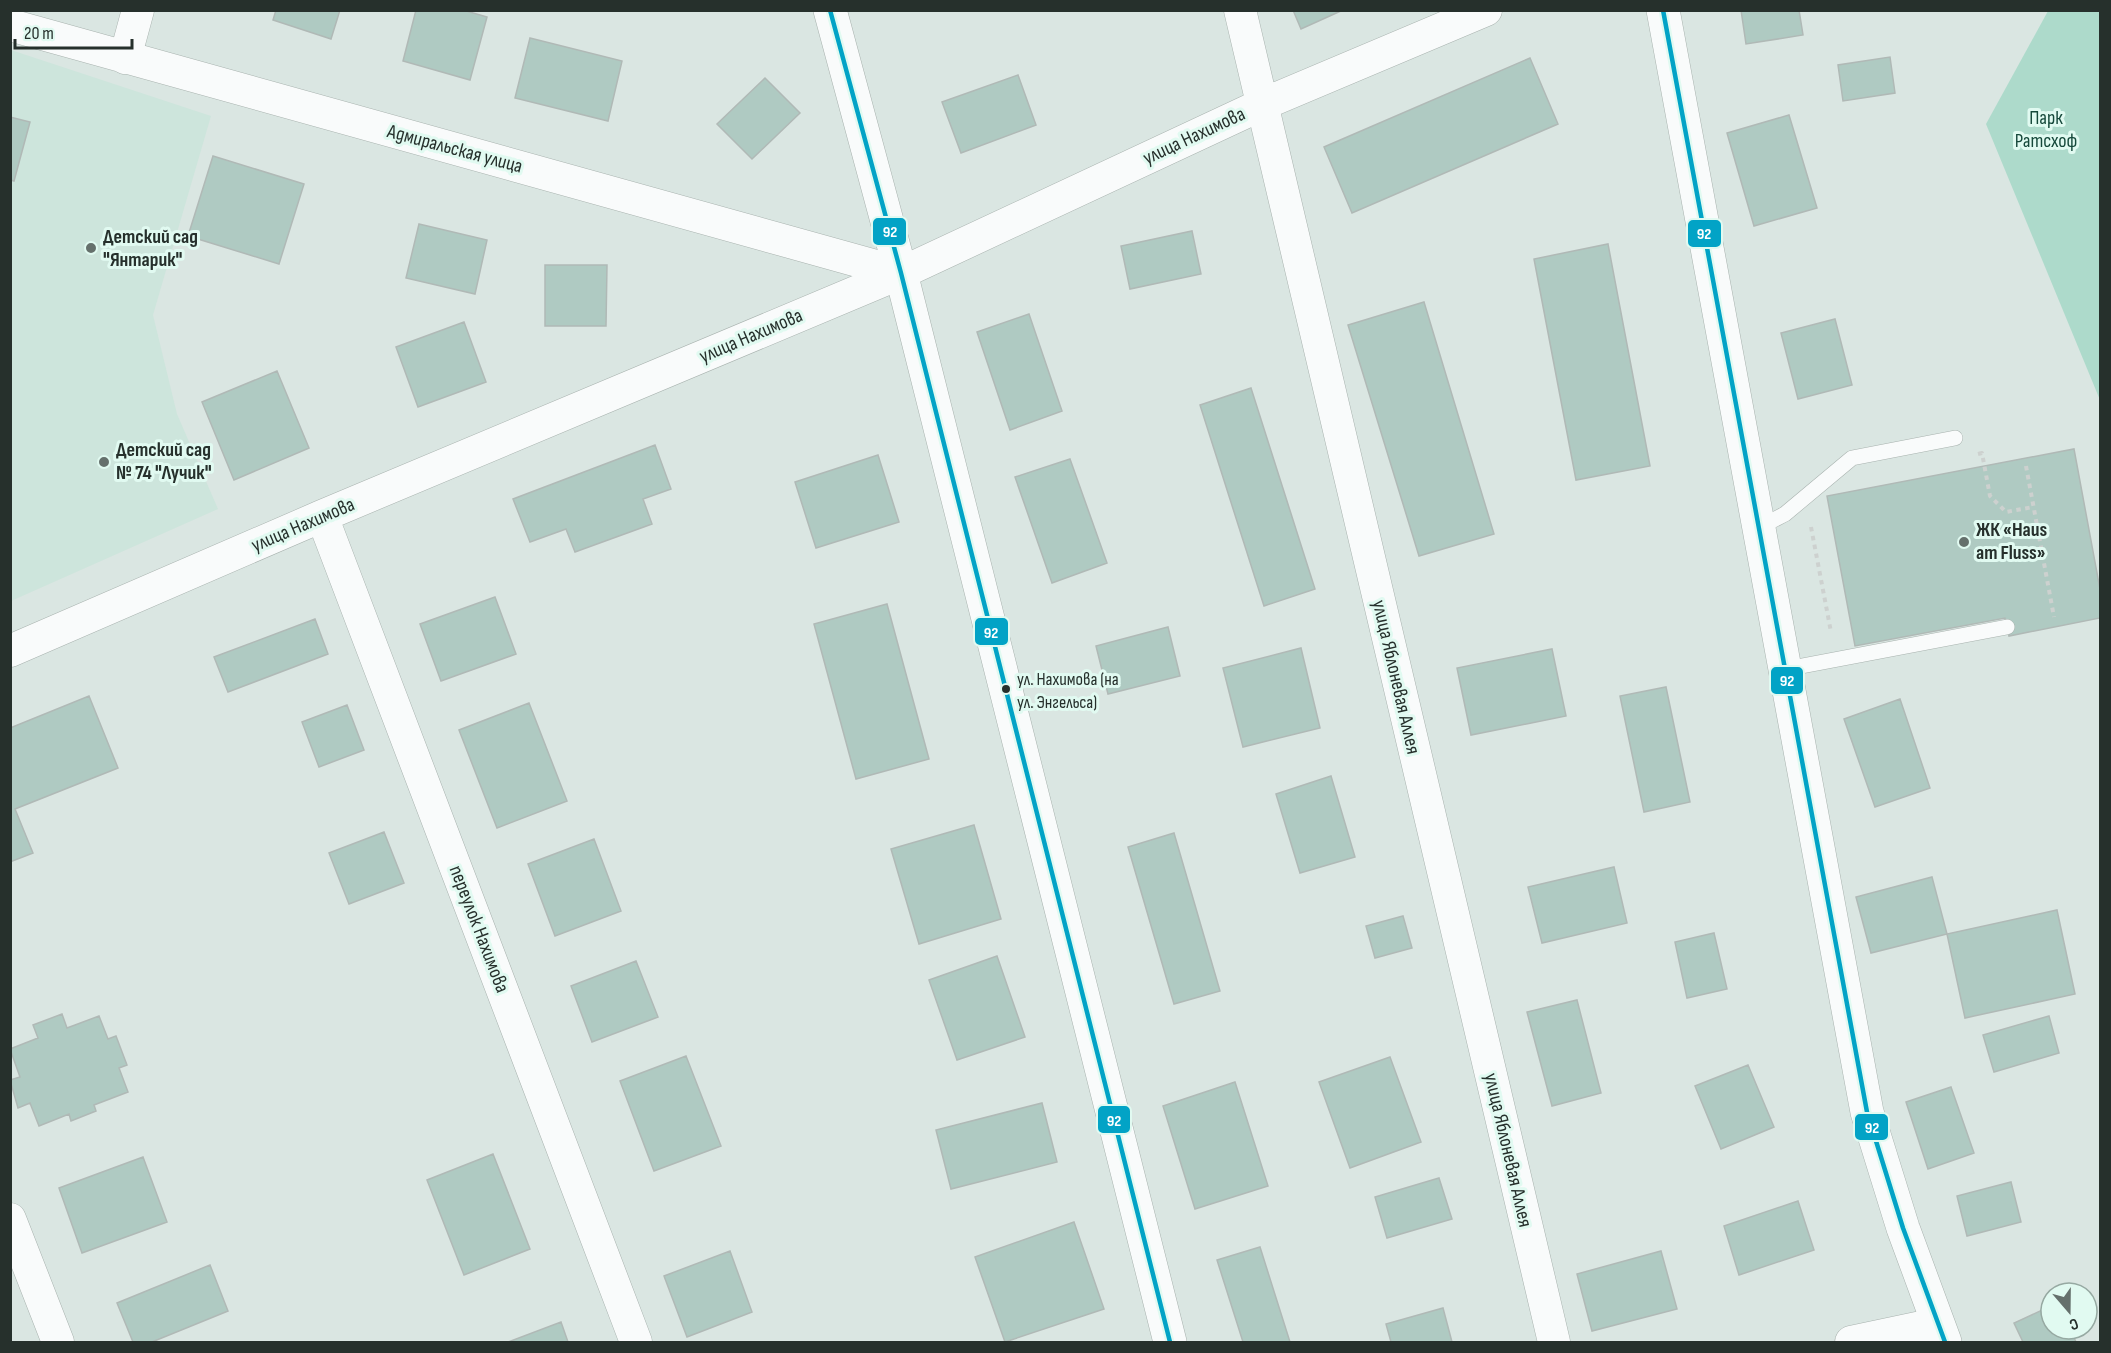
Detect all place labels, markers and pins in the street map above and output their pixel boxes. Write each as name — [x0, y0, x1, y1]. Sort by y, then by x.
place label: Детский сад "Янтарик" — [103, 225, 198, 272]
marker: Детский сад "Янтарик" — [84, 241, 98, 255]
place label: Детский сад № 74 "Лучик" — [116, 438, 212, 485]
marker: Детский сад № 74 "Лучик" — [97, 455, 111, 469]
place label: ЖК «Haus am Fluss» — [1976, 518, 2047, 565]
marker: ЖК «Haus am Fluss» — [1957, 535, 1971, 549]
place label: ул. Нахимова (на ул. Энгельса) — [1017, 669, 1119, 713]
marker: ул. Нахимова (на ул. Энгельса) — [1000, 683, 1012, 695]

